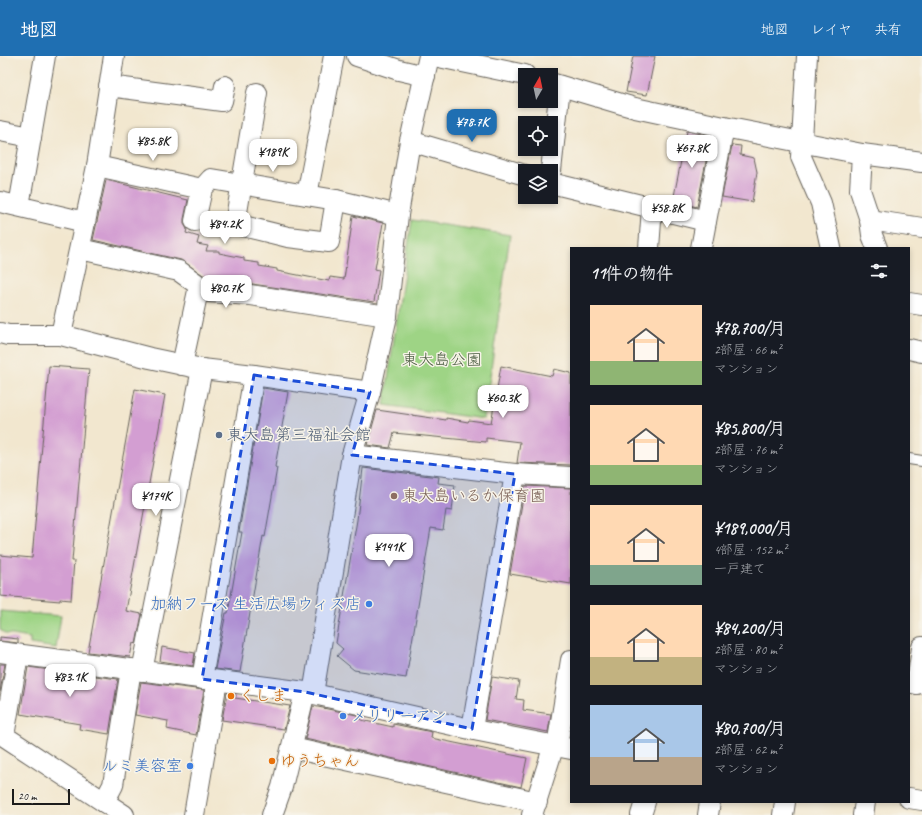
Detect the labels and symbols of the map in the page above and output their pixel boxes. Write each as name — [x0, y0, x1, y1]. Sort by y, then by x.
north arrow — [518, 68, 558, 108]
pin: ¥78.7K — [439, 109, 505, 143]
pin: ¥85.8K — [120, 128, 186, 162]
pin: ¥67.8K — [659, 135, 725, 169]
pin: ¥189K — [245, 139, 301, 173]
pin: ¥58.8K — [634, 195, 700, 229]
pin: ¥84.2K — [192, 211, 258, 245]
pin: ¥80.7K — [193, 275, 259, 309]
park label: 東大島公園 — [402, 350, 482, 370]
pin: ¥60.3K — [470, 385, 536, 419]
place label: 東大島第三福祉会館 — [227, 425, 371, 445]
marker: 東大島第三福祉会館 — [214, 430, 224, 440]
pin: ¥174K — [128, 483, 184, 517]
place label: 東大島いるか保育園 — [402, 486, 546, 506]
marker: 東大島いるか保育園 — [389, 491, 399, 501]
pin: ¥141K — [361, 534, 417, 568]
place label: 加納フーズ 生活広場ウィズ店 — [151, 594, 361, 614]
marker: 加納フーズ 生活広場ウィズ店 — [364, 599, 374, 609]
pin: ¥83.1K — [37, 664, 103, 698]
place label: くしま — [239, 686, 287, 706]
marker: くしま — [226, 691, 236, 701]
place label: メリリーアン — [351, 706, 447, 726]
marker: メリリーアン — [338, 711, 348, 721]
place label: ゆうちゃん — [280, 751, 360, 771]
place label: ルミ美容室 — [102, 756, 182, 776]
marker: ゆうちゃん — [267, 756, 277, 766]
marker: ルミ美容室 — [185, 761, 195, 771]
scale bar — [12, 787, 70, 806]

